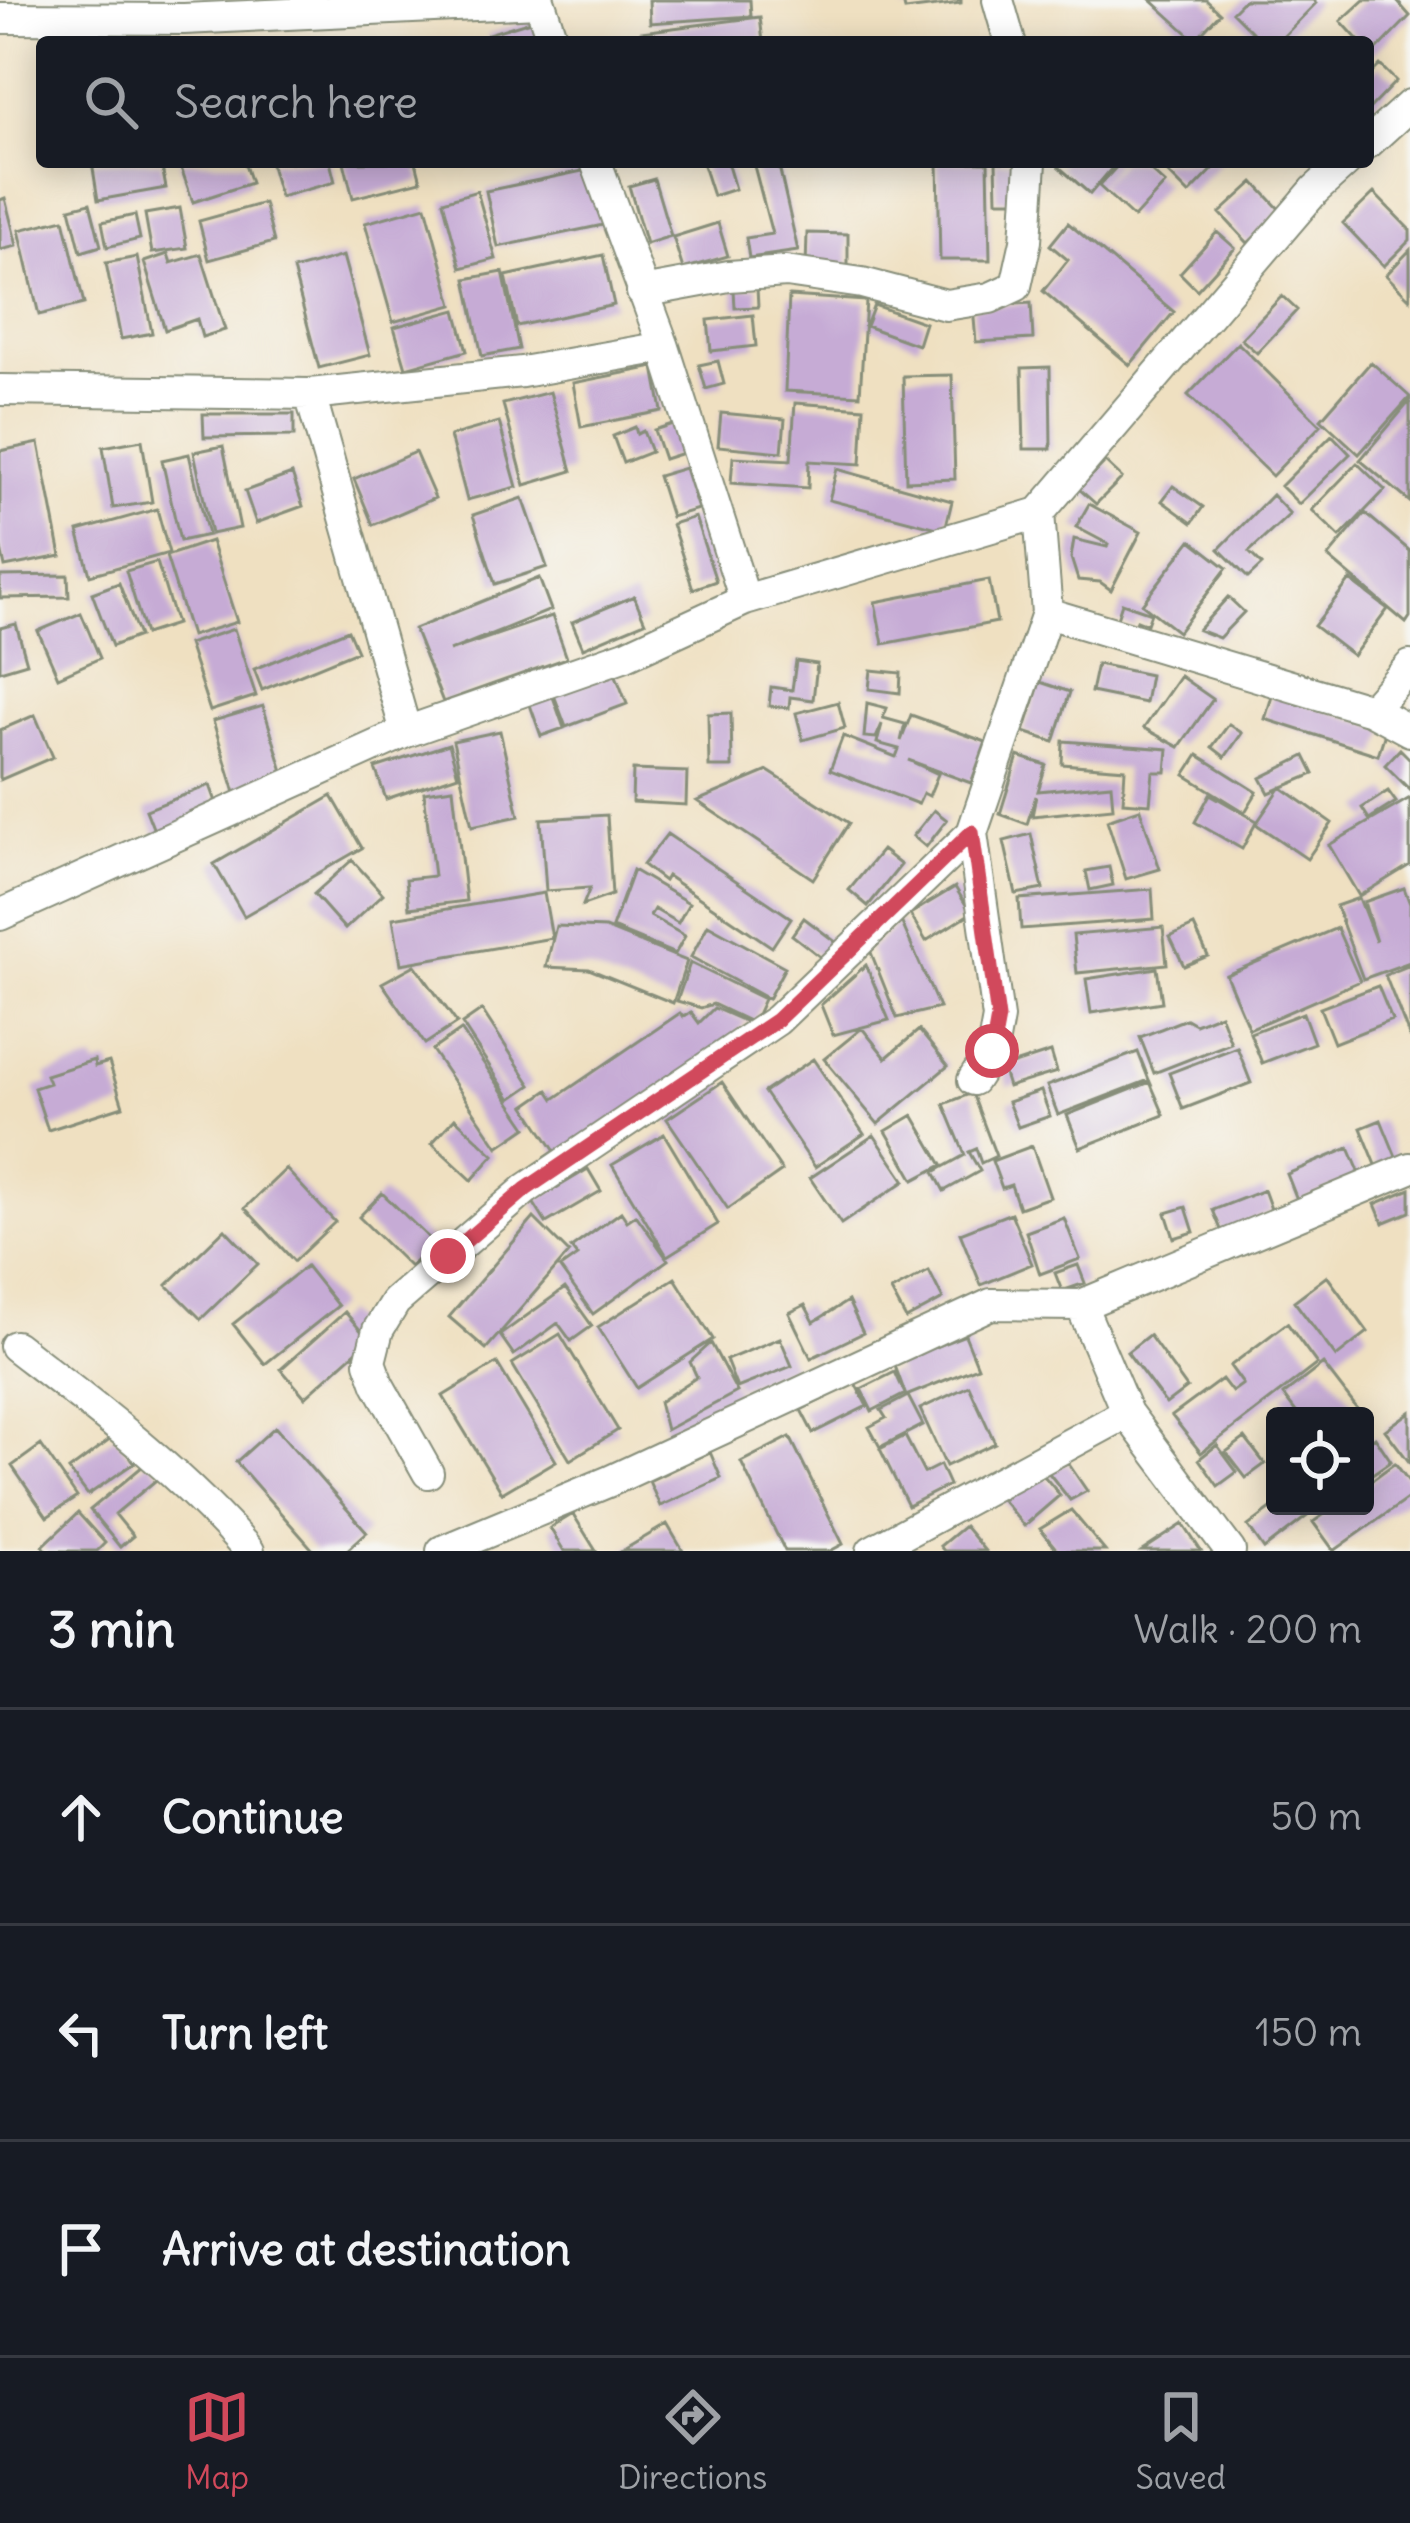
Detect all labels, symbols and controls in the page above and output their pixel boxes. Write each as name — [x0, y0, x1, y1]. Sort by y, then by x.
search box — [36, 36, 1374, 168]
icon: search — [78, 69, 144, 135]
text: Search here — [174, 74, 418, 130]
route start — [965, 1024, 1019, 1078]
route end — [421, 1229, 475, 1283]
map controls — [1266, 1407, 1374, 1515]
button: locate — [1266, 1407, 1374, 1515]
text: 3 min — [48, 1597, 175, 1661]
text: Walk · 200 m — [1134, 1605, 1362, 1654]
icon: ahead — [48, 1784, 114, 1850]
text: Continue — [162, 1789, 344, 1845]
text: 50 m — [1270, 1792, 1362, 1841]
icon: left — [48, 2000, 114, 2066]
text: Turn left — [162, 2005, 328, 2061]
text: 150 m — [1255, 2008, 1362, 2057]
icon: arrive — [48, 2216, 114, 2282]
text: Arrive at destination — [162, 2221, 571, 2277]
tab: Map — [184, 2384, 250, 2498]
tab: Directions — [618, 2384, 767, 2498]
tab: Saved — [1136, 2384, 1226, 2498]

